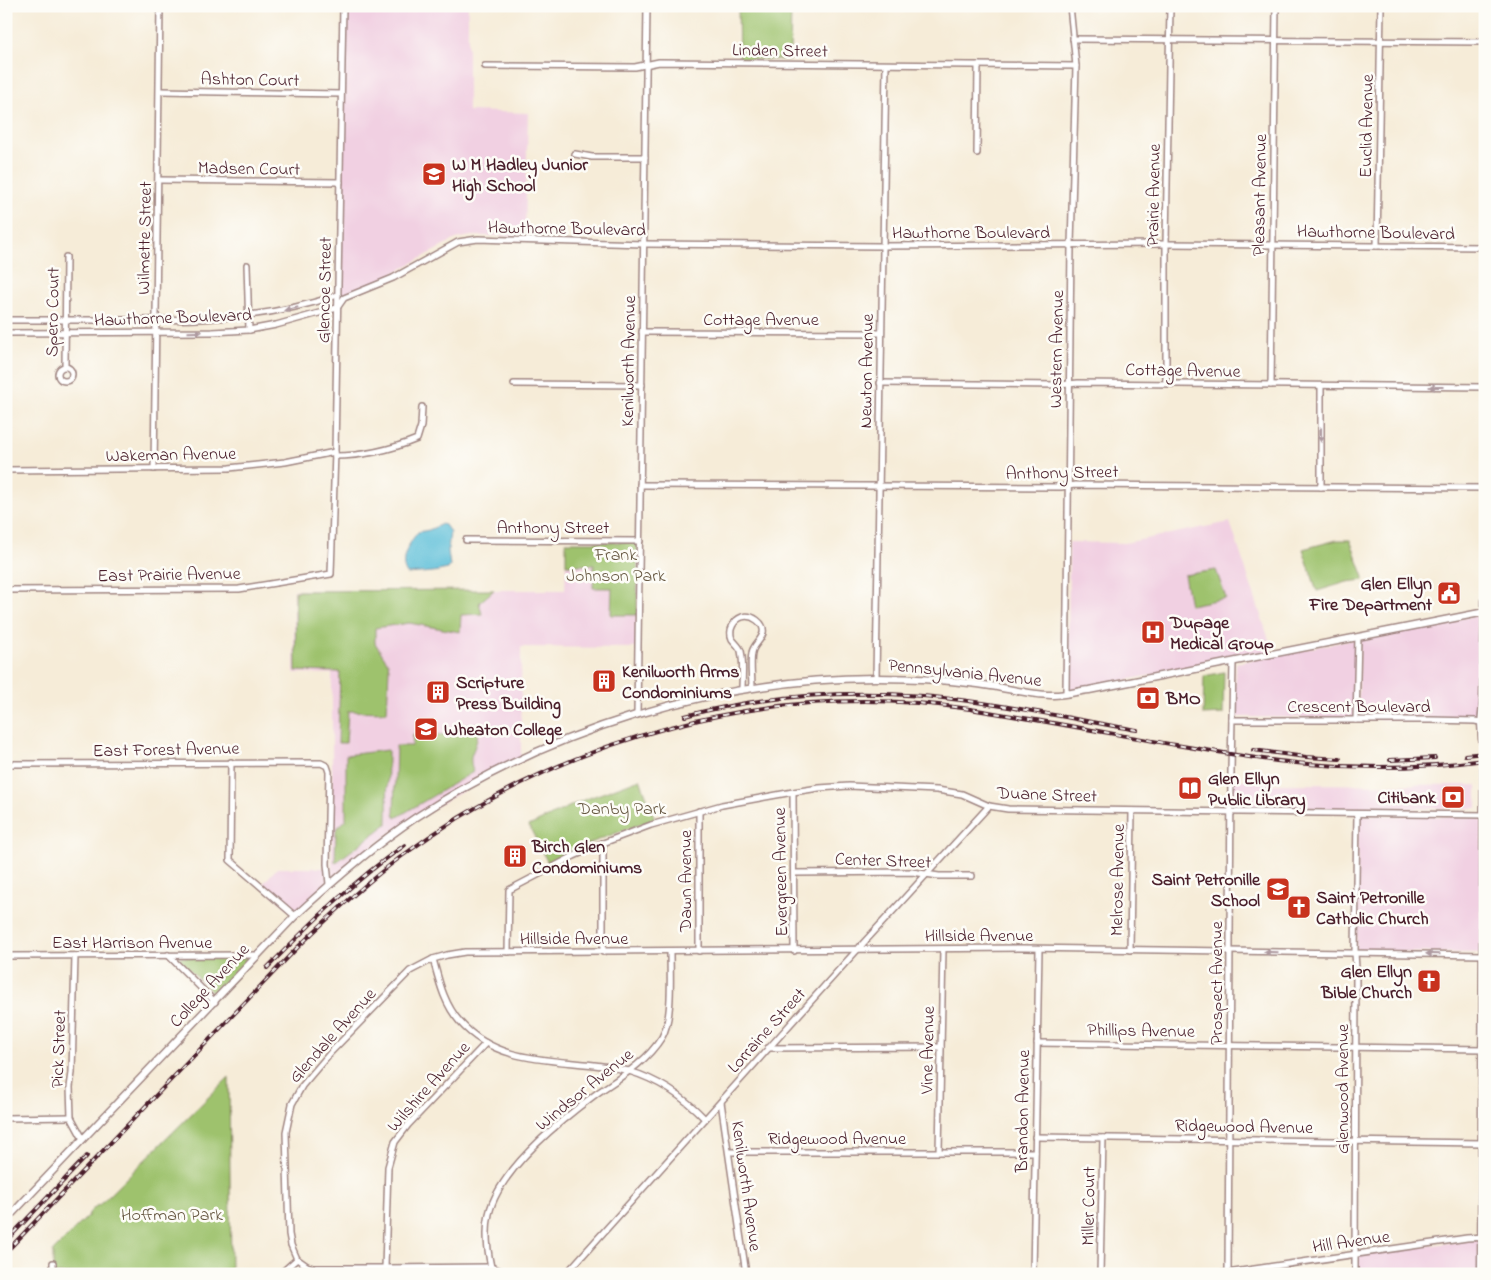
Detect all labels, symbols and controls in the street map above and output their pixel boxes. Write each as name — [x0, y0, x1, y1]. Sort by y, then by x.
street label: Linden Street — [732, 38, 828, 66]
street label: Ashton Court — [200, 67, 300, 95]
street label: Euclid Avenue — [1354, 73, 1382, 178]
street label: Pleasant Avenue — [1247, 133, 1275, 256]
street label: Prairie Avenue — [1141, 142, 1169, 247]
place label: W M Hadley Junior High School — [452, 153, 588, 201]
street label: Madsen Court — [198, 156, 300, 184]
school or university icon: W M Hadley Junior High School — [421, 161, 447, 187]
street label: Wilmette Street — [132, 181, 160, 295]
street label: Hawthorne Boulevard — [488, 216, 646, 244]
street label: Hawthorne Boulevard — [1297, 220, 1455, 248]
street label: Hawthorne Boulevard — [892, 221, 1050, 247]
street label: Glencoe Street — [312, 237, 340, 344]
street label: Spero Court — [40, 267, 68, 357]
street label: Western Avenue — [1044, 289, 1072, 408]
street label: Kenilworth Avenue — [616, 294, 644, 427]
street label: Hawthorne Boulevard — [94, 303, 253, 335]
one-way arrow — [283, 305, 298, 313]
street label: Cottage Avenue — [703, 308, 820, 335]
street label: Newton Avenue — [854, 313, 882, 429]
one-way arrow — [187, 328, 203, 336]
street label: Cottage Avenue — [1125, 358, 1242, 387]
one-way arrow — [1428, 383, 1444, 391]
one-way arrow — [1317, 427, 1325, 443]
street label: Wakeman Avenue — [106, 442, 237, 470]
street label: Anthony Street — [1005, 460, 1119, 488]
street label: Anthony Street — [497, 516, 609, 542]
park label: Frank Johnson Park — [566, 543, 666, 590]
street label: East Prairie Avenue — [97, 562, 242, 590]
place label: Glen Ellyn Fire Department — [1309, 572, 1433, 619]
public building icon: Glen Ellyn Fire Department — [1436, 580, 1462, 606]
place label: Dupage Medical Group — [1169, 611, 1274, 658]
hospital icon: Dupage Medical Group — [1140, 619, 1166, 645]
street label: Pennsylvania Avenue — [887, 653, 1044, 695]
place label: Kenilworth Arms Condominiums — [622, 660, 739, 707]
building icon: Kenilworth Arms Condominiums — [591, 668, 617, 694]
place label: Scripture Press Building — [456, 671, 561, 719]
building icon: Scripture Press Building — [425, 679, 451, 705]
bank icon: BMO — [1135, 685, 1161, 711]
place label: BMO — [1165, 687, 1201, 713]
street label: Crescent Boulevard — [1287, 695, 1431, 721]
school or university icon: Wheaton College — [413, 716, 439, 742]
place label: Wheaton College — [444, 718, 563, 745]
street label: East Forest Avenue — [92, 737, 241, 765]
place label: Glen Ellyn Public Library — [1208, 767, 1306, 815]
library icon: Glen Ellyn Public Library — [1177, 775, 1203, 801]
street label: Duane Street — [996, 781, 1097, 811]
bank icon: Citibank — [1440, 784, 1466, 810]
place label: Citibank — [1378, 786, 1437, 812]
park label: Danby Park — [577, 797, 666, 823]
street label: Evergreen Avenue — [768, 806, 797, 937]
street label: Melrose Avenue — [1105, 823, 1133, 937]
street label: Dawn Avenue — [674, 829, 700, 933]
place label: Birch Glen Condominiums — [531, 835, 642, 882]
building icon: Birch Glen Condominiums — [502, 843, 528, 869]
street label: Center Street — [834, 847, 932, 877]
place label: Saint Petronille School — [1151, 868, 1261, 915]
school or university icon: Saint Petronille School — [1265, 876, 1291, 902]
place label: Saint Petronille Catholic Church — [1316, 886, 1429, 933]
church icon: Saint Petronille Catholic Church — [1286, 894, 1312, 920]
street label: Prospect Avenue — [1205, 920, 1231, 1045]
street label: Hillside Avenue — [925, 924, 1034, 950]
street label: Hillside Avenue — [520, 927, 629, 953]
street label: East Harrison Avenue — [52, 931, 213, 957]
street label: College Avenue — [164, 938, 258, 1035]
one-way arrow — [1263, 948, 1279, 956]
one-way arrow — [1425, 950, 1441, 958]
place label: Glen Ellyn Bible Church — [1320, 960, 1412, 1007]
church icon: Glen Ellyn Bible Church — [1416, 968, 1442, 994]
street label: Glendale Avenue — [284, 982, 384, 1090]
street label: Lorraine Street — [722, 983, 813, 1080]
street label: Vine Avenue — [915, 1005, 943, 1095]
street label: Pick Street — [46, 1009, 74, 1089]
street label: Phillips Avenue — [1087, 1018, 1196, 1046]
street label: Glenwood Avenue — [1331, 1023, 1357, 1154]
street label: Wilshire Avenue — [382, 1036, 478, 1138]
street label: Windsor Avenue — [531, 1042, 641, 1138]
street label: Brandon Avenue — [1010, 1048, 1038, 1174]
street label: Ridgewood Avenue — [1175, 1114, 1314, 1143]
street label: Kenilworth Avenue — [723, 1119, 767, 1254]
street label: Ridgewood Avenue — [768, 1127, 907, 1154]
street label: Miller Court — [1076, 1166, 1104, 1246]
park label: Hoffman Park — [121, 1203, 223, 1229]
street label: Hill Avenue — [1311, 1225, 1393, 1261]

